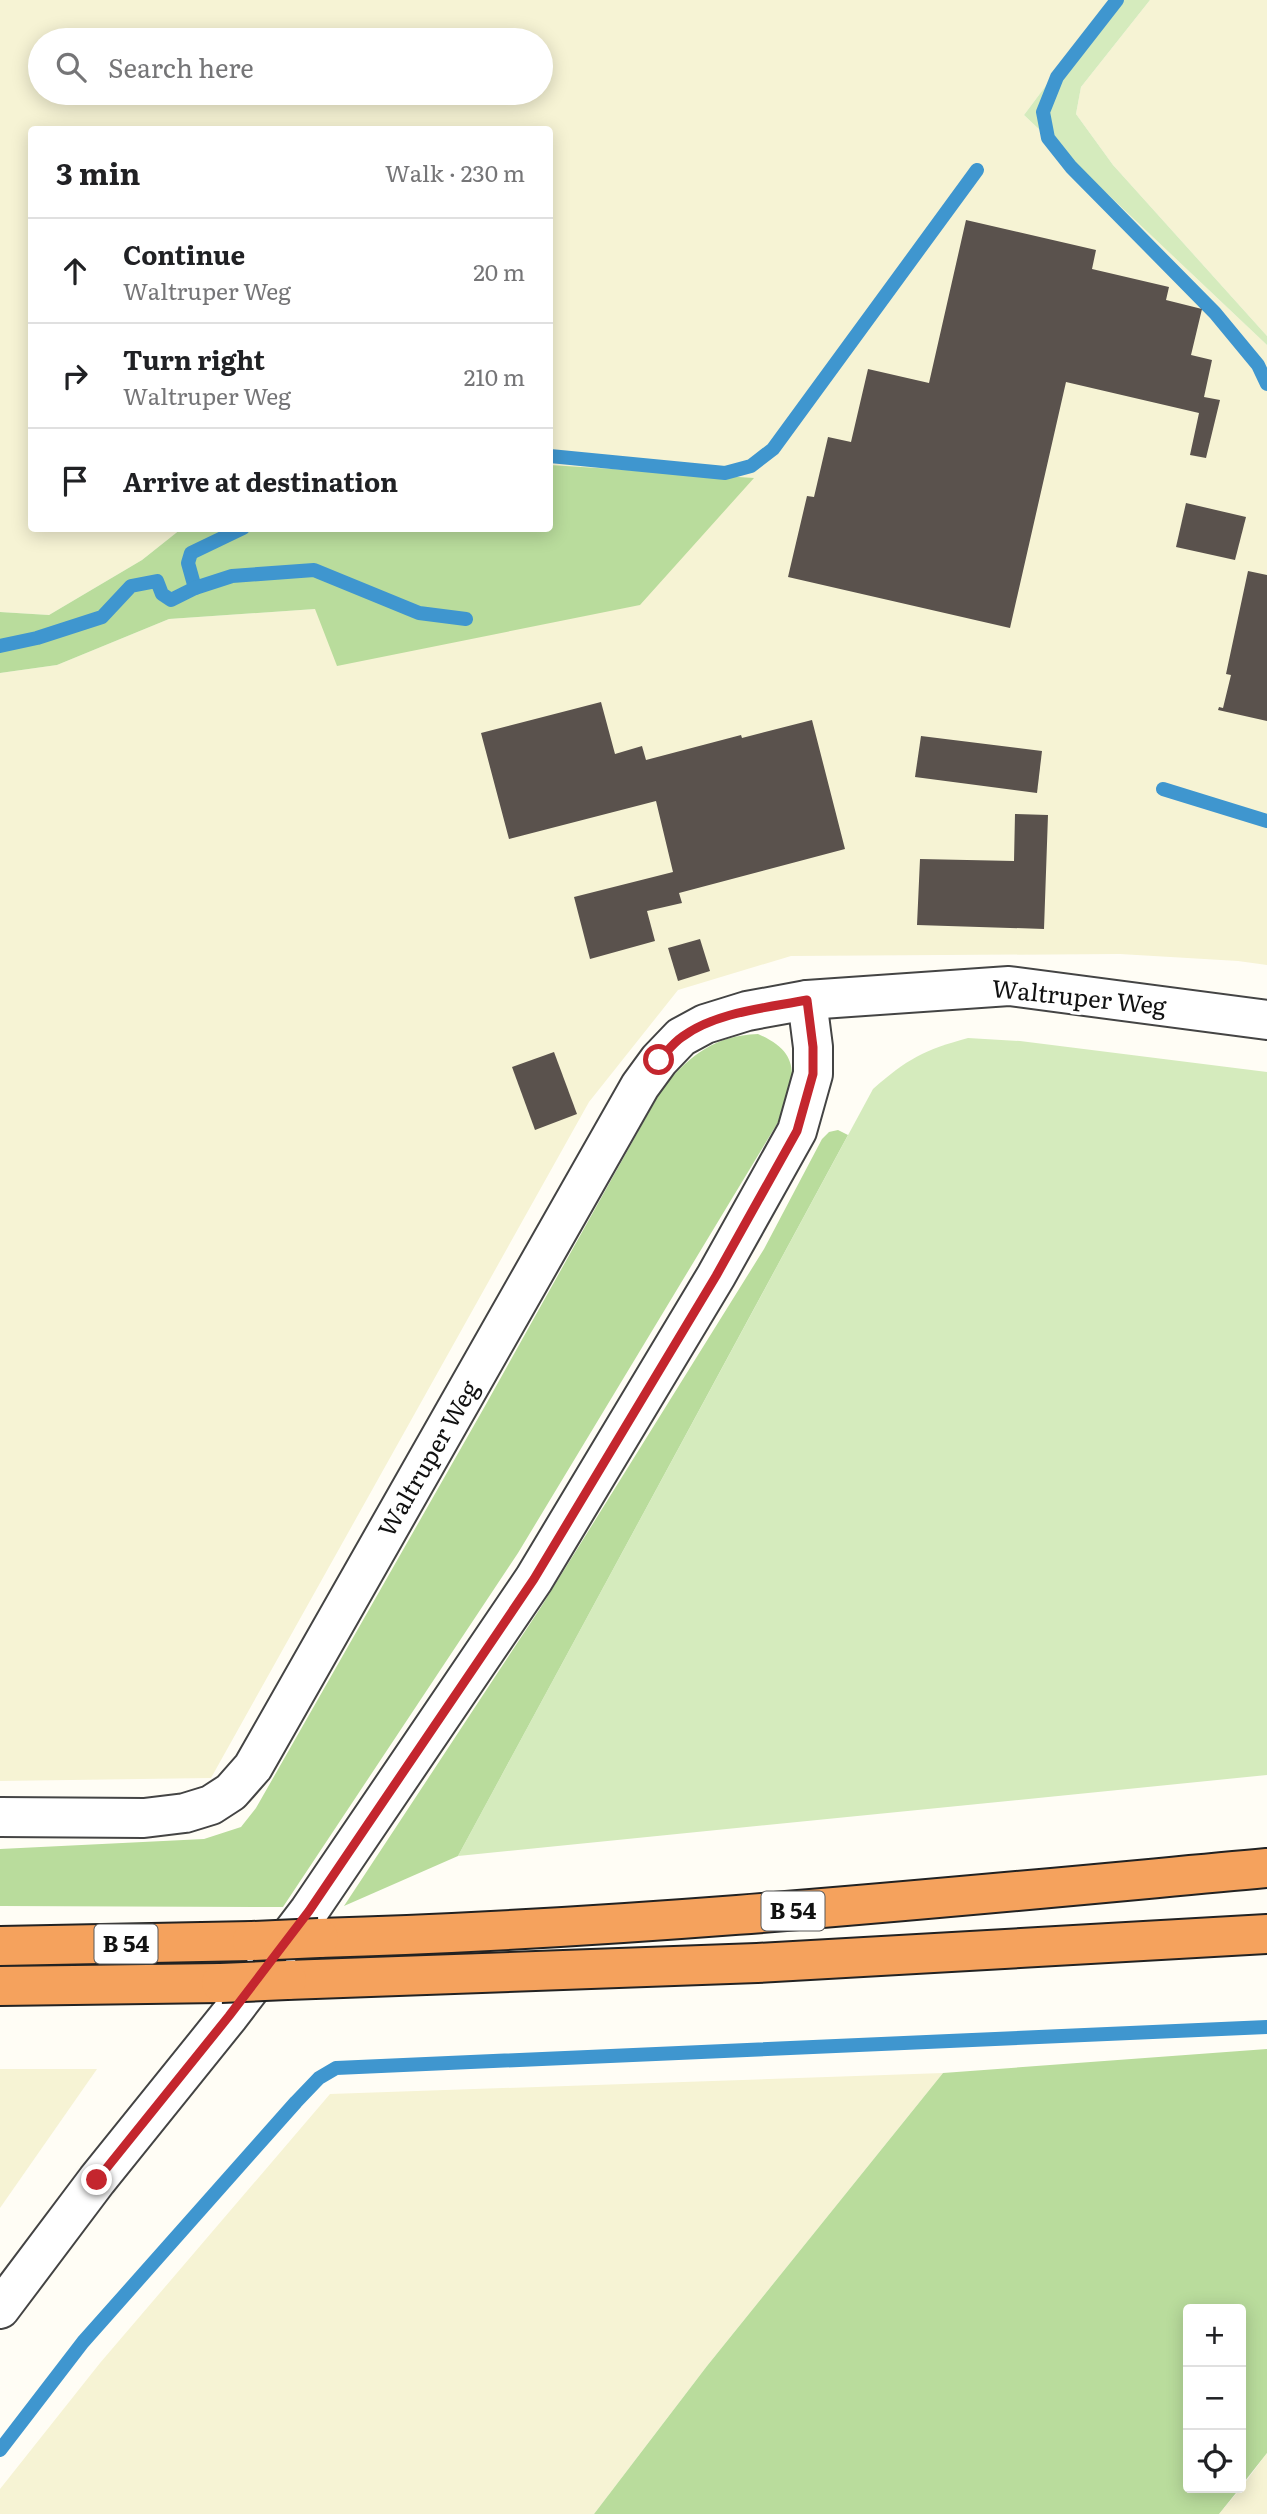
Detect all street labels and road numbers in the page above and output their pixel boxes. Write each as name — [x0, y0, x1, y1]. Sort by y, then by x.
street label: Waltruper Weg — [990, 969, 1169, 1022]
street label: Waltruper Weg — [368, 1373, 486, 1542]
road number: B 54 — [762, 1892, 824, 1930]
road number: B 54 — [94, 1924, 158, 1964]

